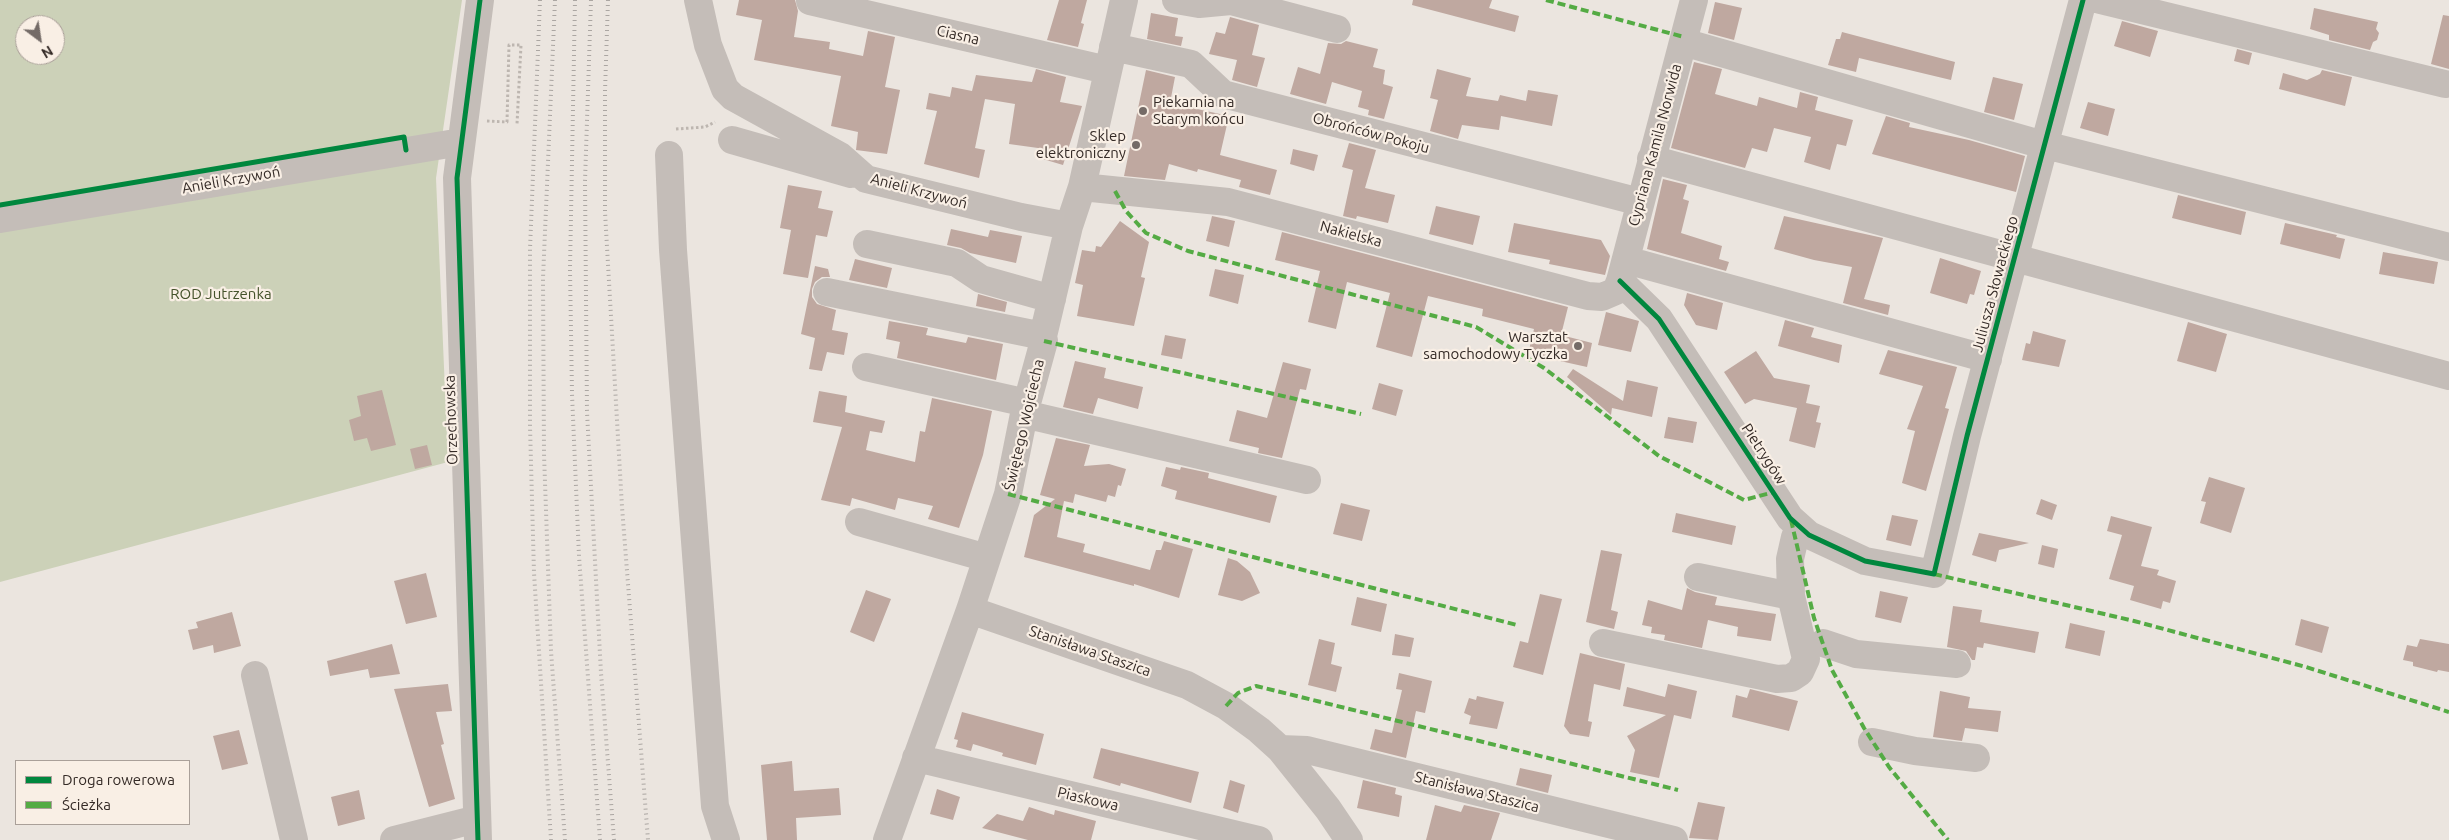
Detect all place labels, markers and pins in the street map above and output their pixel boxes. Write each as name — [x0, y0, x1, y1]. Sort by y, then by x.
place label: Piekarnia na Starym końcu — [1153, 93, 1244, 128]
marker: Piekarnia na Starym końcu — [1137, 105, 1149, 117]
place label: Sklep elektroniczny — [1036, 127, 1126, 162]
marker: Sklep elektroniczny — [1130, 139, 1142, 151]
place label: Warsztat samochodowy Tyczka — [1423, 328, 1568, 363]
marker: Warsztat samochodowy Tyczka — [1572, 340, 1584, 352]

